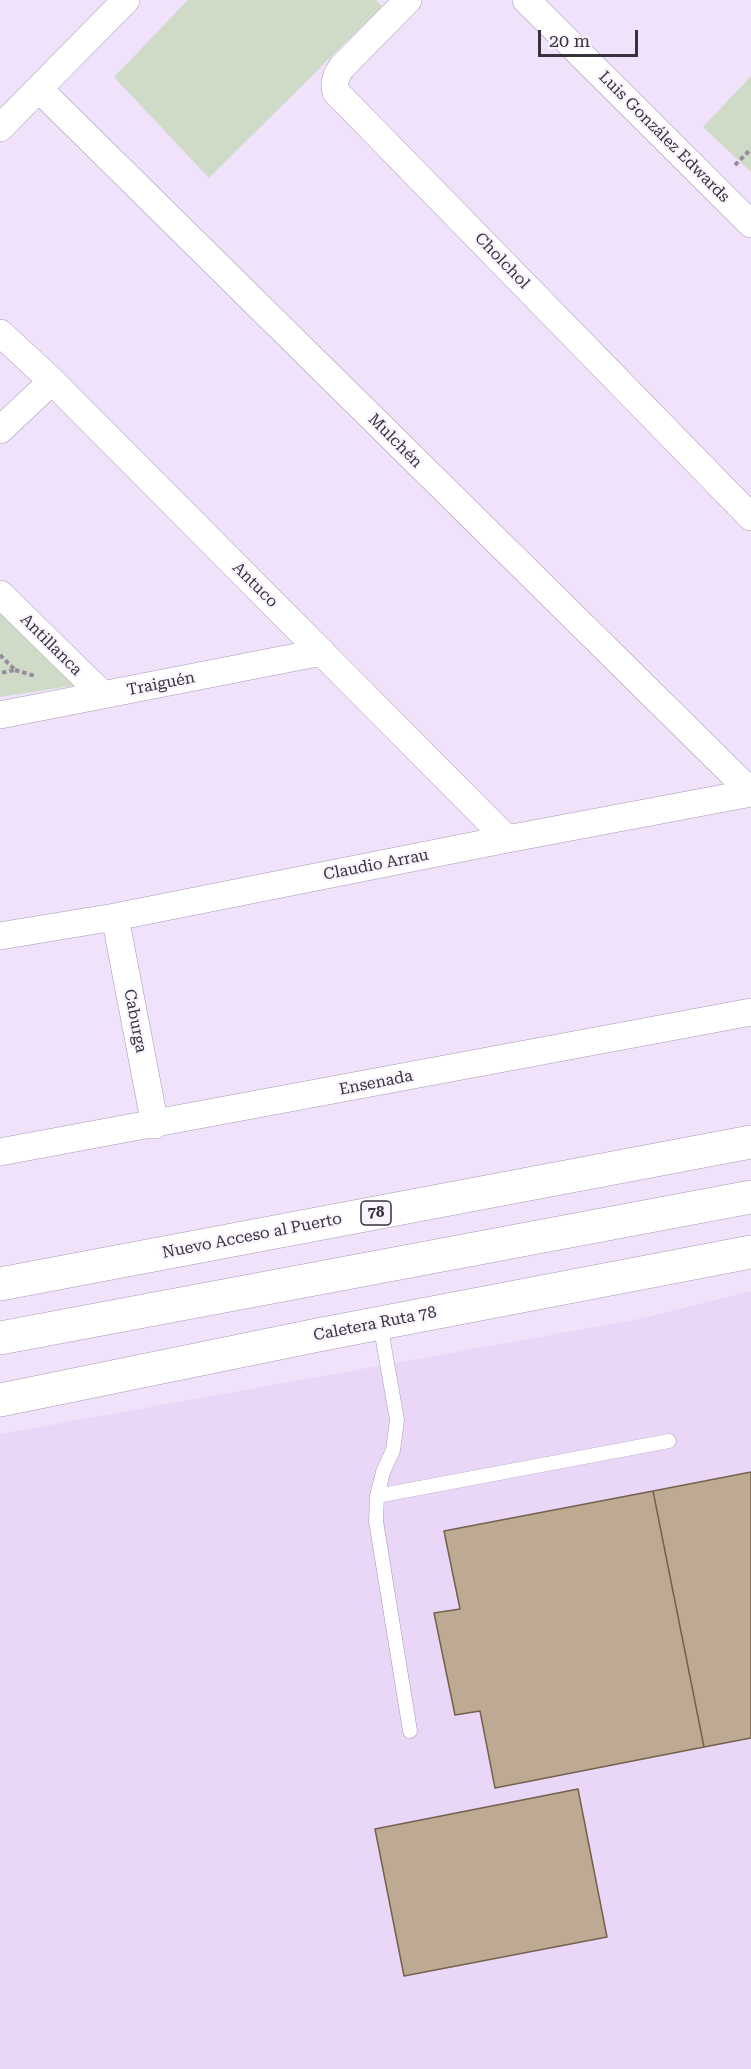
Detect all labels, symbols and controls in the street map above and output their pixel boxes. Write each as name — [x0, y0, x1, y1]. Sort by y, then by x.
scale bar — [541, 18, 642, 56]
text: 20 m — [549, 30, 590, 51]
street label: Luis González Edwards — [594, 67, 734, 207]
street label: Cholchol — [471, 229, 533, 293]
street label: Mulchén — [364, 410, 426, 472]
street label: Antuco — [228, 558, 282, 612]
street label: Antillanca — [16, 610, 86, 680]
street label: Traiguén — [125, 668, 197, 700]
street label: Claudio Arrau — [322, 845, 430, 885]
street label: Caburga — [119, 988, 151, 1054]
street label: Ensenada — [338, 1066, 414, 1100]
road number: 78 — [361, 1201, 391, 1225]
street label: Nuevo Acceso al Puerto — [161, 1209, 343, 1263]
street label: Caletera Ruta 78 — [312, 1303, 438, 1345]

